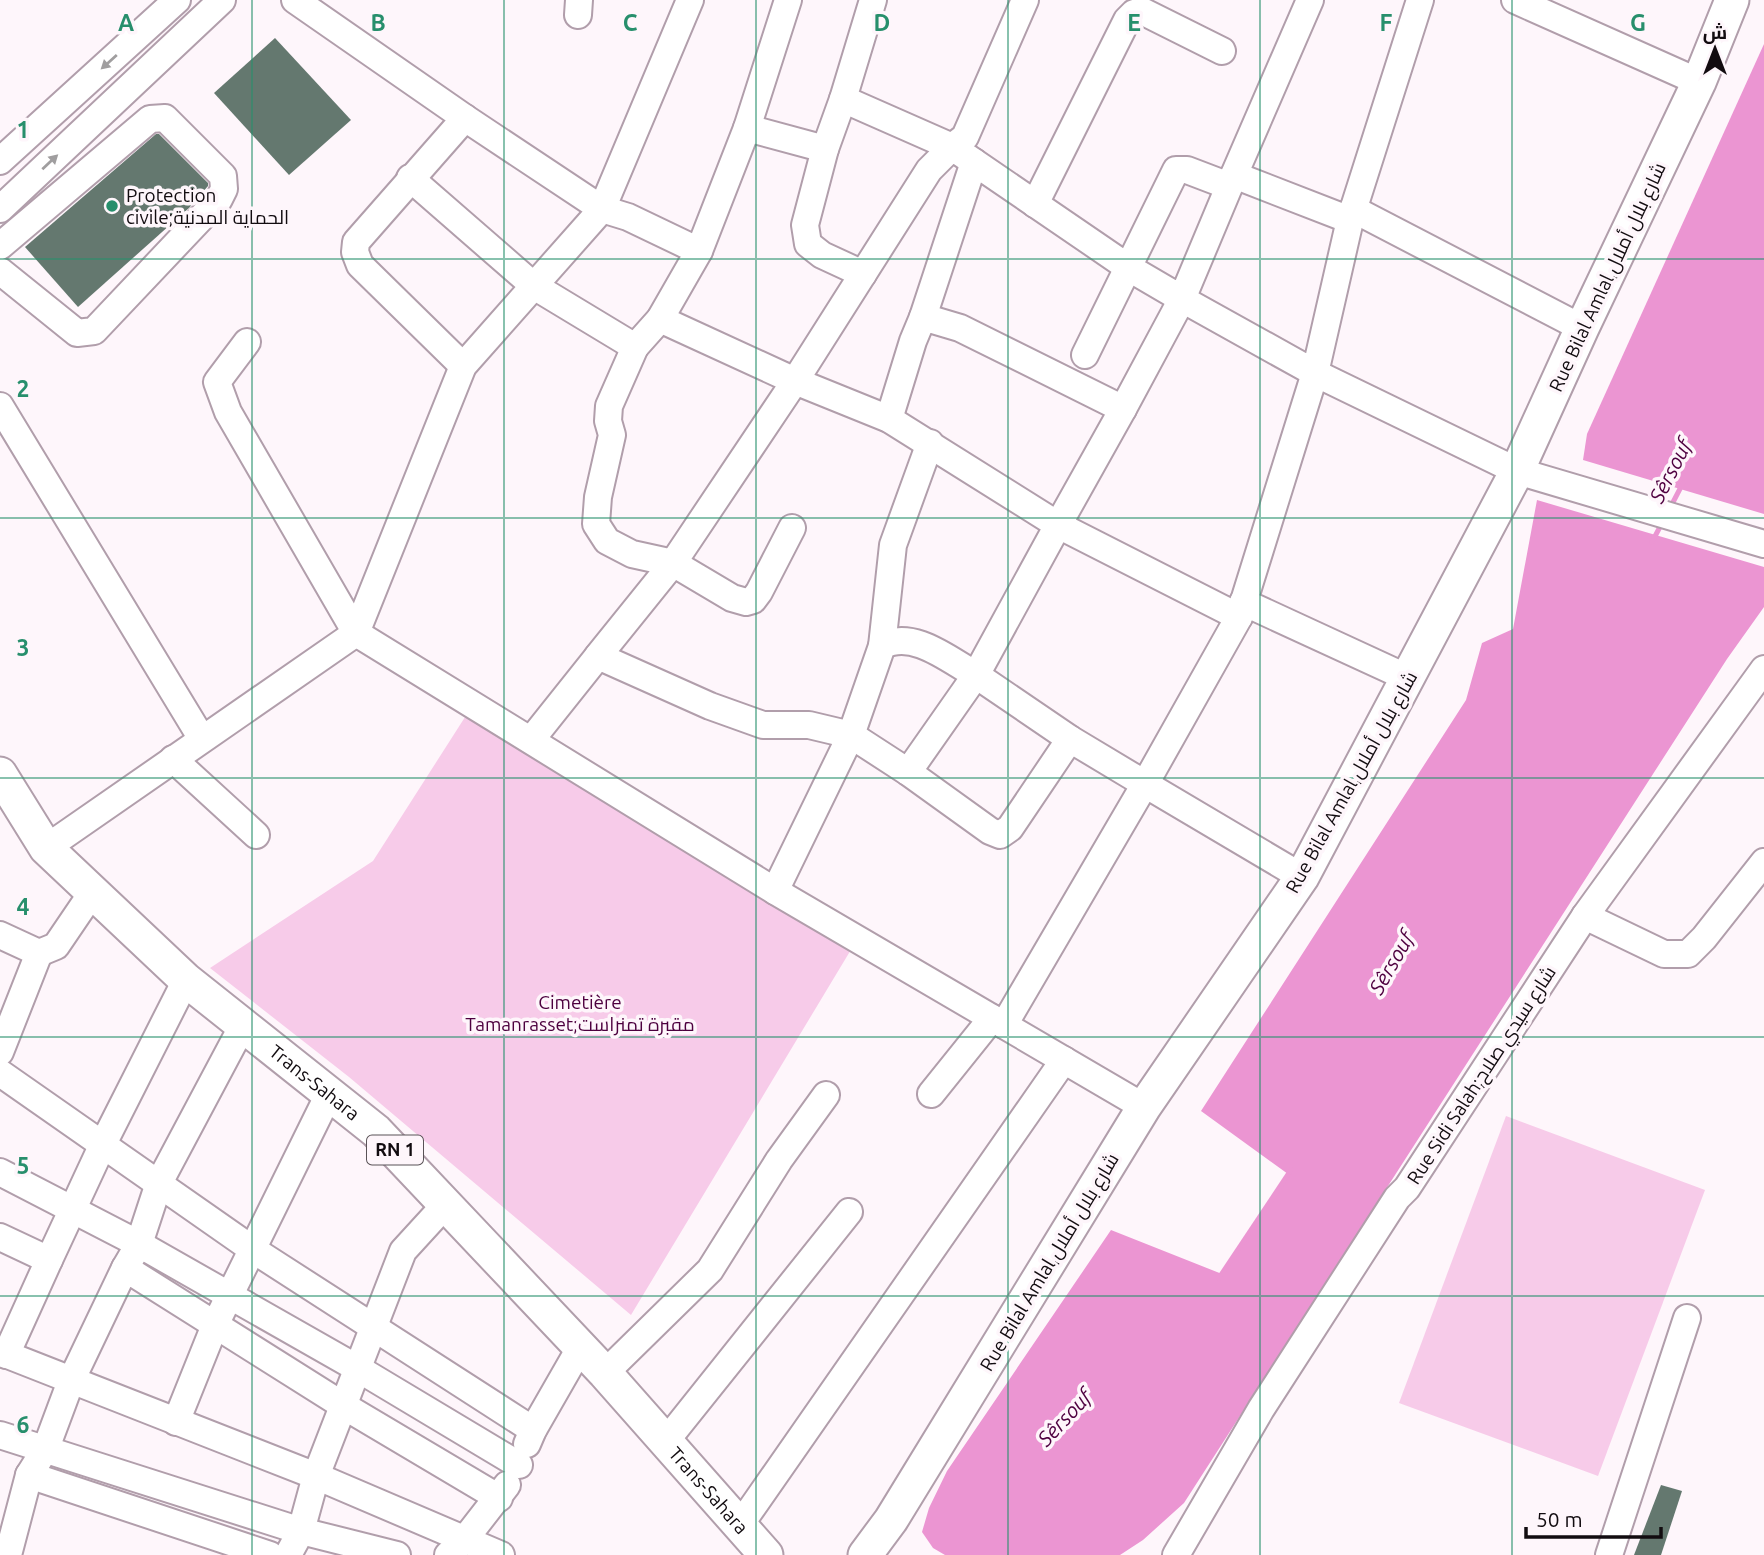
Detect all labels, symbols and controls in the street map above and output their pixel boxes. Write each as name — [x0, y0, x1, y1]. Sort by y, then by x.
text: A — [118, 10, 134, 35]
text: B — [370, 10, 386, 35]
text: C — [623, 10, 638, 35]
text: D — [874, 10, 890, 35]
text: E — [1127, 10, 1141, 35]
text: F — [1380, 10, 1393, 35]
text: G — [1630, 10, 1646, 35]
north arrow — [1680, 14, 1750, 84]
text: ش — [1703, 21, 1727, 44]
one-way arrow — [100, 54, 117, 70]
text: 1 — [17, 117, 29, 142]
one-way arrow — [41, 154, 58, 170]
street label: Rue Bilal Amlal,شارع بلال أملال — [1544, 159, 1673, 396]
place label: Protection civile;الحماية المدنية — [126, 184, 289, 228]
marker: Protection civile;الحماية المدنية — [104, 198, 120, 214]
text: 2 — [17, 376, 29, 401]
water label: Sêrsouf — [1643, 432, 1698, 507]
text: 3 — [17, 635, 29, 660]
street label: Rue Bilal Amlal,شارع بلال أملال — [1281, 667, 1424, 898]
text: 4 — [17, 894, 30, 919]
water label: Sêrsouf — [1363, 924, 1420, 999]
street label: Rue Sidi Salah;شارع سيدي صلاح — [1402, 962, 1563, 1190]
park label: Cimetière Tamanrasset;مقبرة تمنراست — [465, 991, 695, 1036]
street label: Trans-Sahara — [265, 1040, 364, 1125]
road number: RN 1 — [367, 1135, 423, 1164]
street label: Rue Bilal Amlal,شارع بلال أملال — [975, 1149, 1125, 1376]
text: 5 — [17, 1153, 29, 1178]
water label: Sêrsouf — [1031, 1382, 1099, 1451]
text: 6 — [17, 1412, 30, 1437]
street label: Trans-Sahara — [664, 1442, 753, 1538]
scale bar — [1526, 1496, 1661, 1540]
text: 50 m — [1536, 1507, 1583, 1531]

